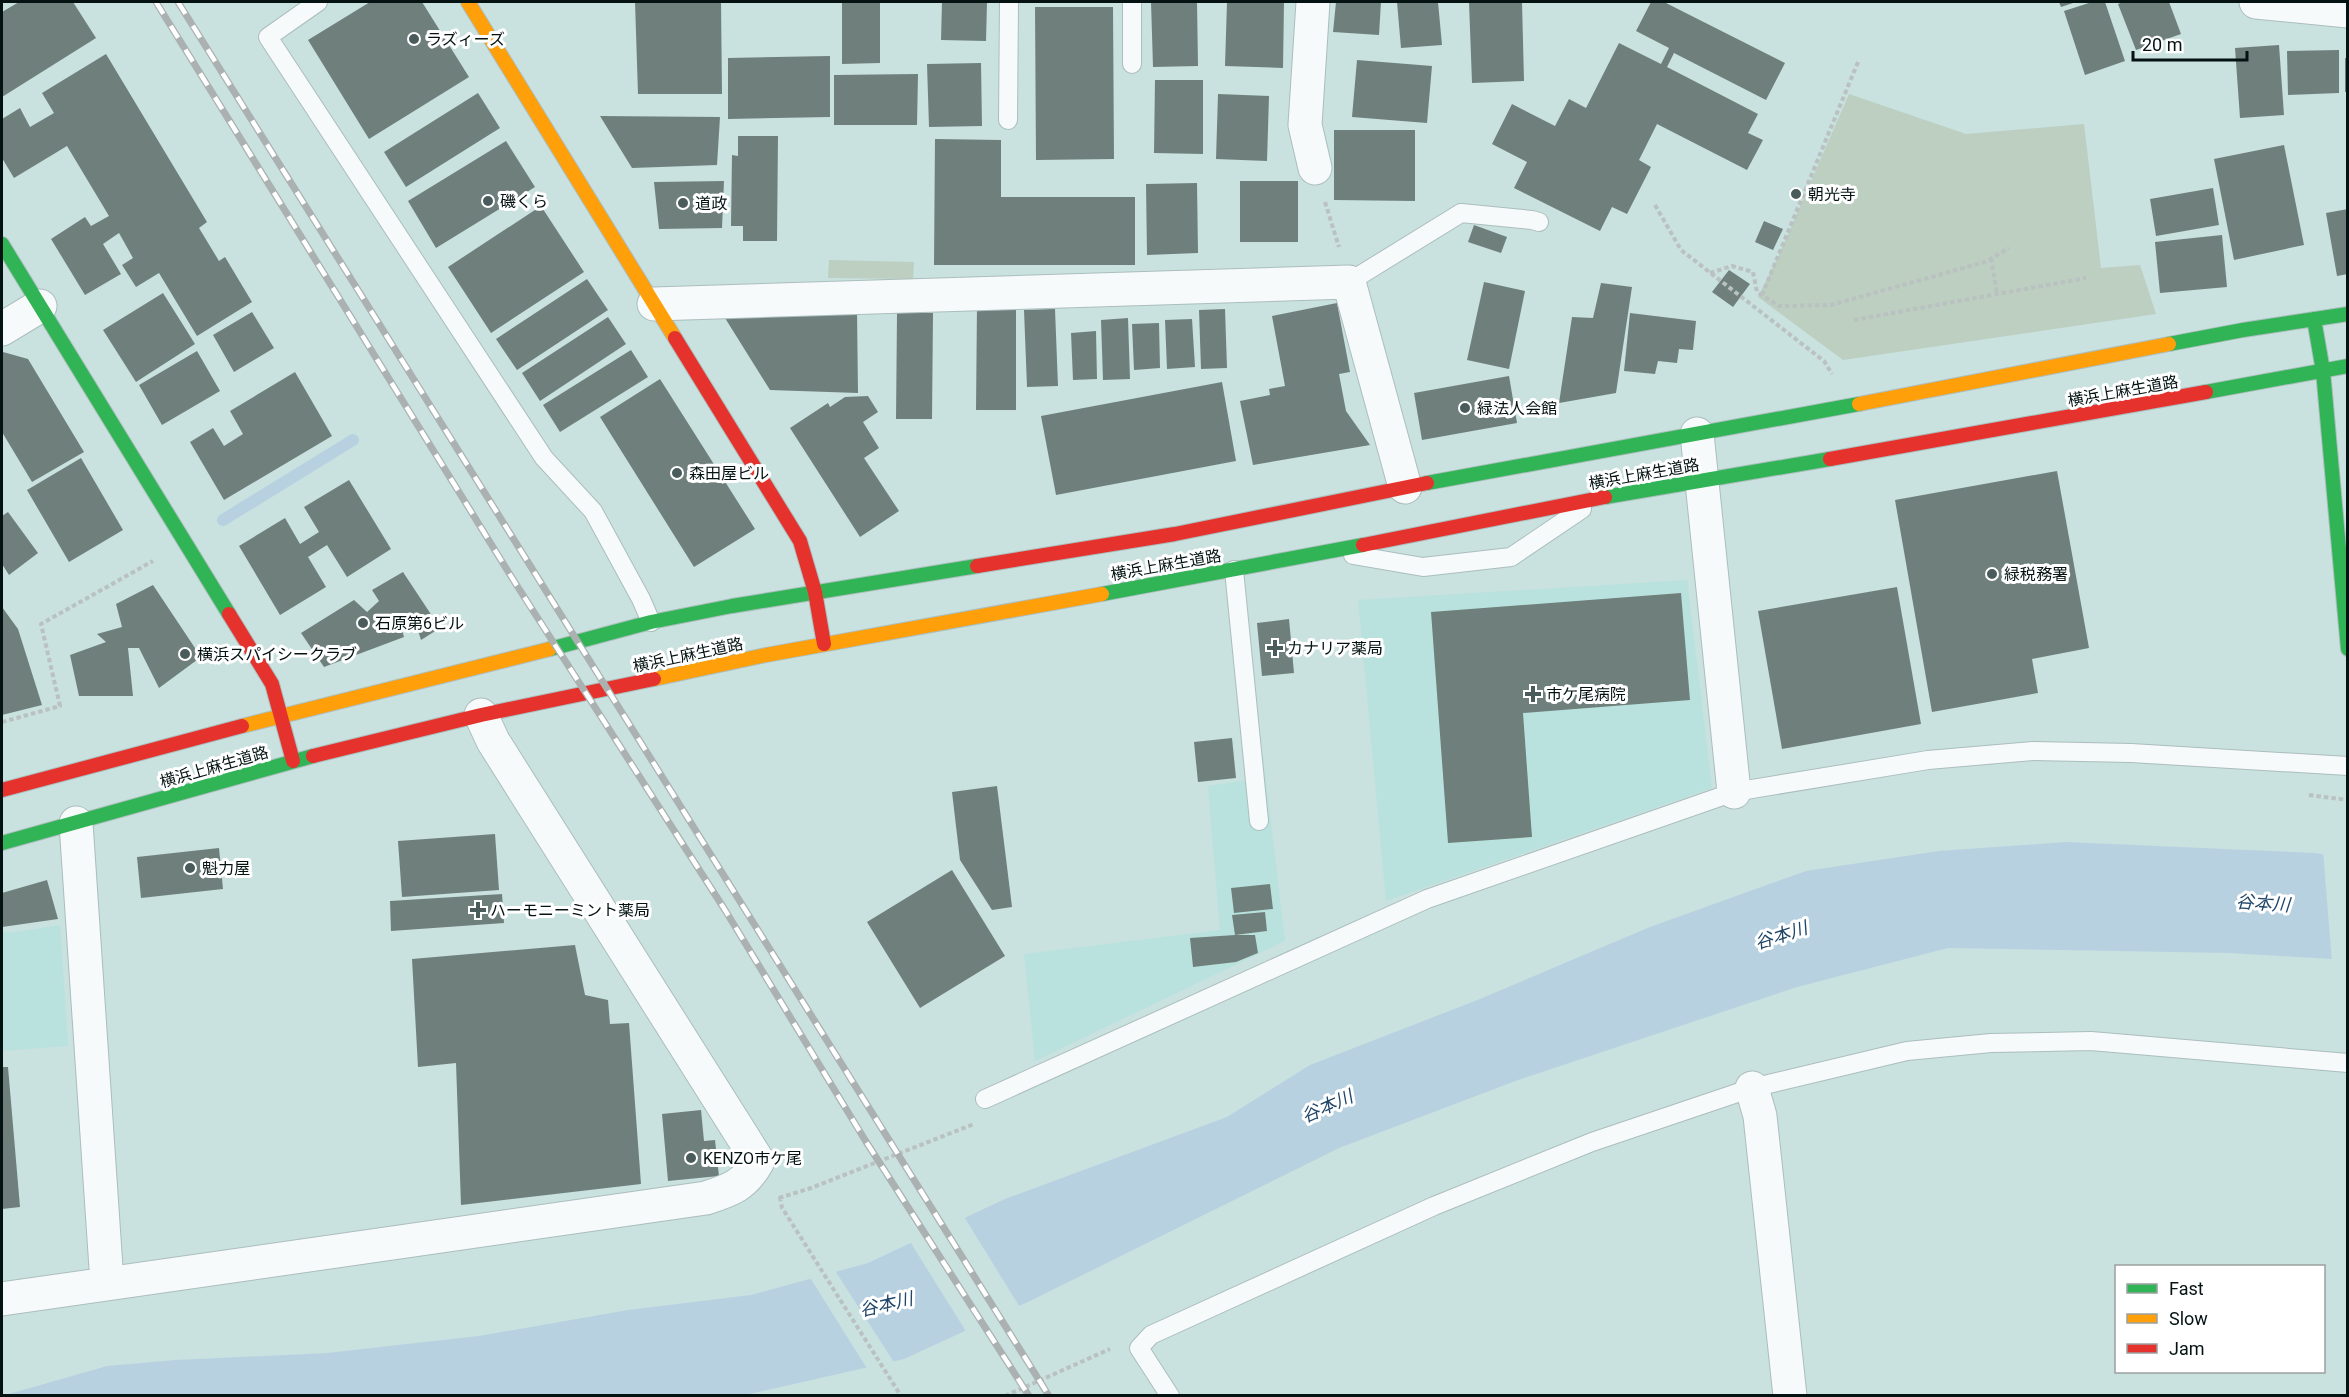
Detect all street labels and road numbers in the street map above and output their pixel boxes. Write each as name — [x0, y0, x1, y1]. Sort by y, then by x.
street label: 横浜上麻生道路 — [2066, 372, 2180, 410]
street label: 横浜上麻生道路 — [1587, 455, 1701, 493]
street label: 横浜上麻生道路 — [1109, 546, 1223, 584]
street label: 横浜上麻生道路 — [631, 634, 745, 676]
street label: 横浜上麻生道路 — [158, 742, 270, 792]

